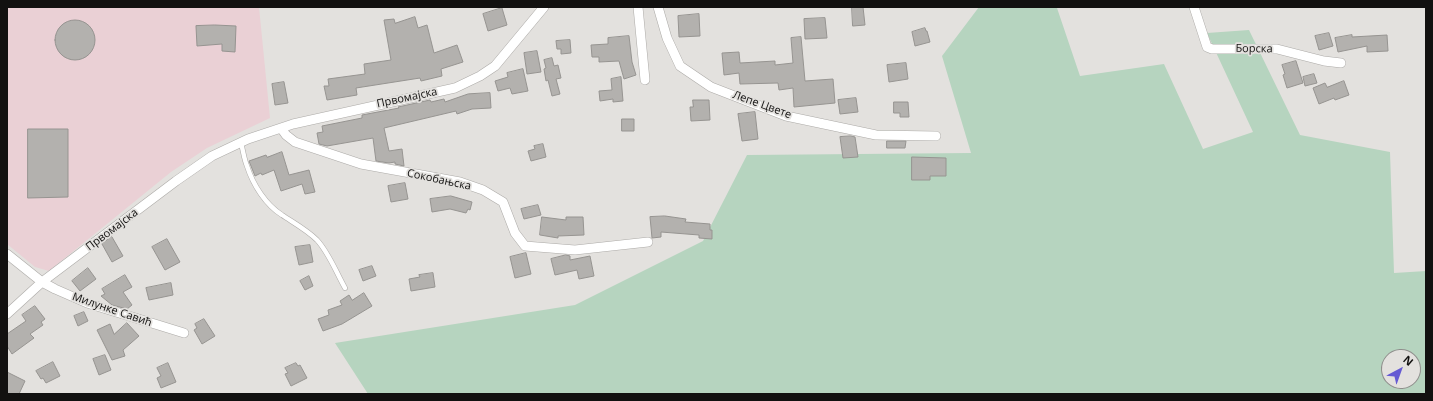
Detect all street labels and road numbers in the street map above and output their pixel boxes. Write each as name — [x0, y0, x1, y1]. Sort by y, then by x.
street label: Борска — [1235, 42, 1273, 56]
street label: Првомајска — [375, 85, 439, 111]
street label: Лепе Цвете — [731, 88, 793, 122]
street label: Сокобањска — [406, 167, 472, 193]
street label: Првомајска — [83, 206, 141, 254]
street label: Милунке Савић — [70, 290, 154, 330]

